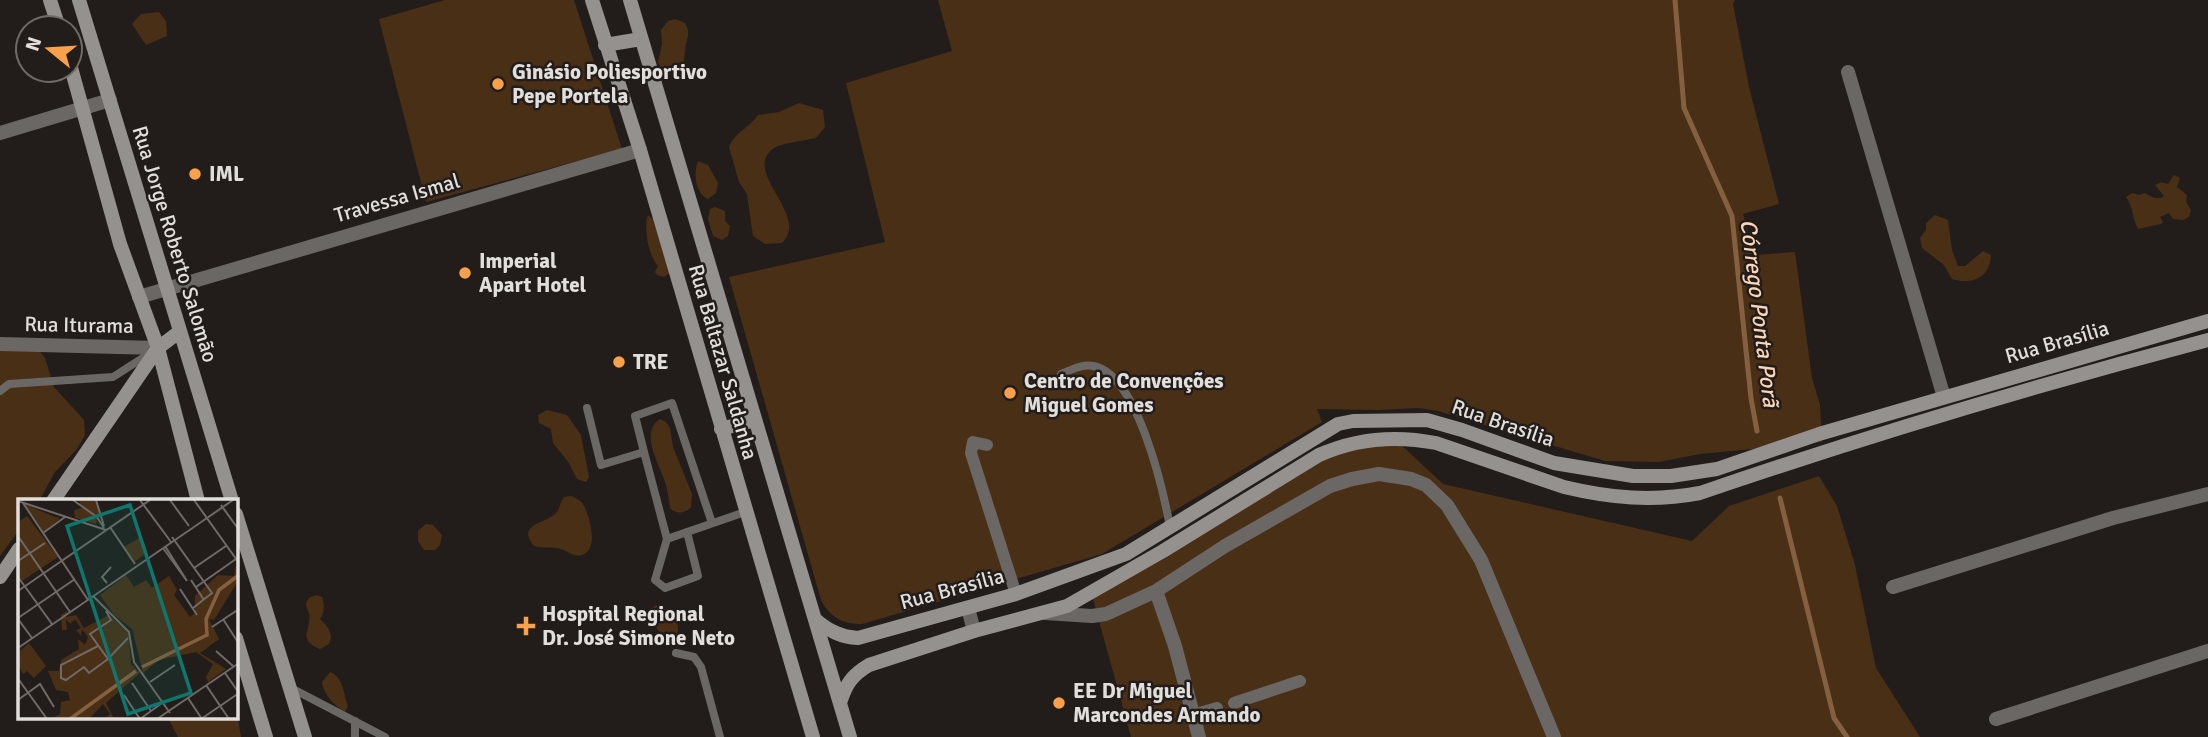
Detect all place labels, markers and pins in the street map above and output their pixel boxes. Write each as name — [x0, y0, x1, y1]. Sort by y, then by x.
place label: Ginásio Poliesportivo Pepe Portela — [512, 59, 707, 109]
marker: Ginásio Poliesportivo Pepe Portela — [490, 76, 506, 92]
place label: IML — [209, 161, 244, 187]
marker: IML — [187, 166, 203, 182]
place label: Imperial Apart Hotel — [479, 248, 587, 298]
marker: Imperial Apart Hotel — [457, 265, 473, 281]
place label: TRE — [633, 349, 669, 375]
marker: TRE — [611, 354, 627, 370]
place label: Centro de Convenções Miguel Gomes — [1024, 368, 1224, 418]
marker: Centro de Convenções Miguel Gomes — [1002, 385, 1018, 401]
place label: Hospital Regional Dr. José Simone Neto — [542, 601, 735, 651]
marker: Hospital Regional Dr. José Simone Neto — [516, 616, 536, 636]
place label: EE Dr Miguel Marcondes Armando — [1073, 678, 1261, 728]
marker: EE Dr Miguel Marcondes Armando — [1051, 695, 1067, 711]

